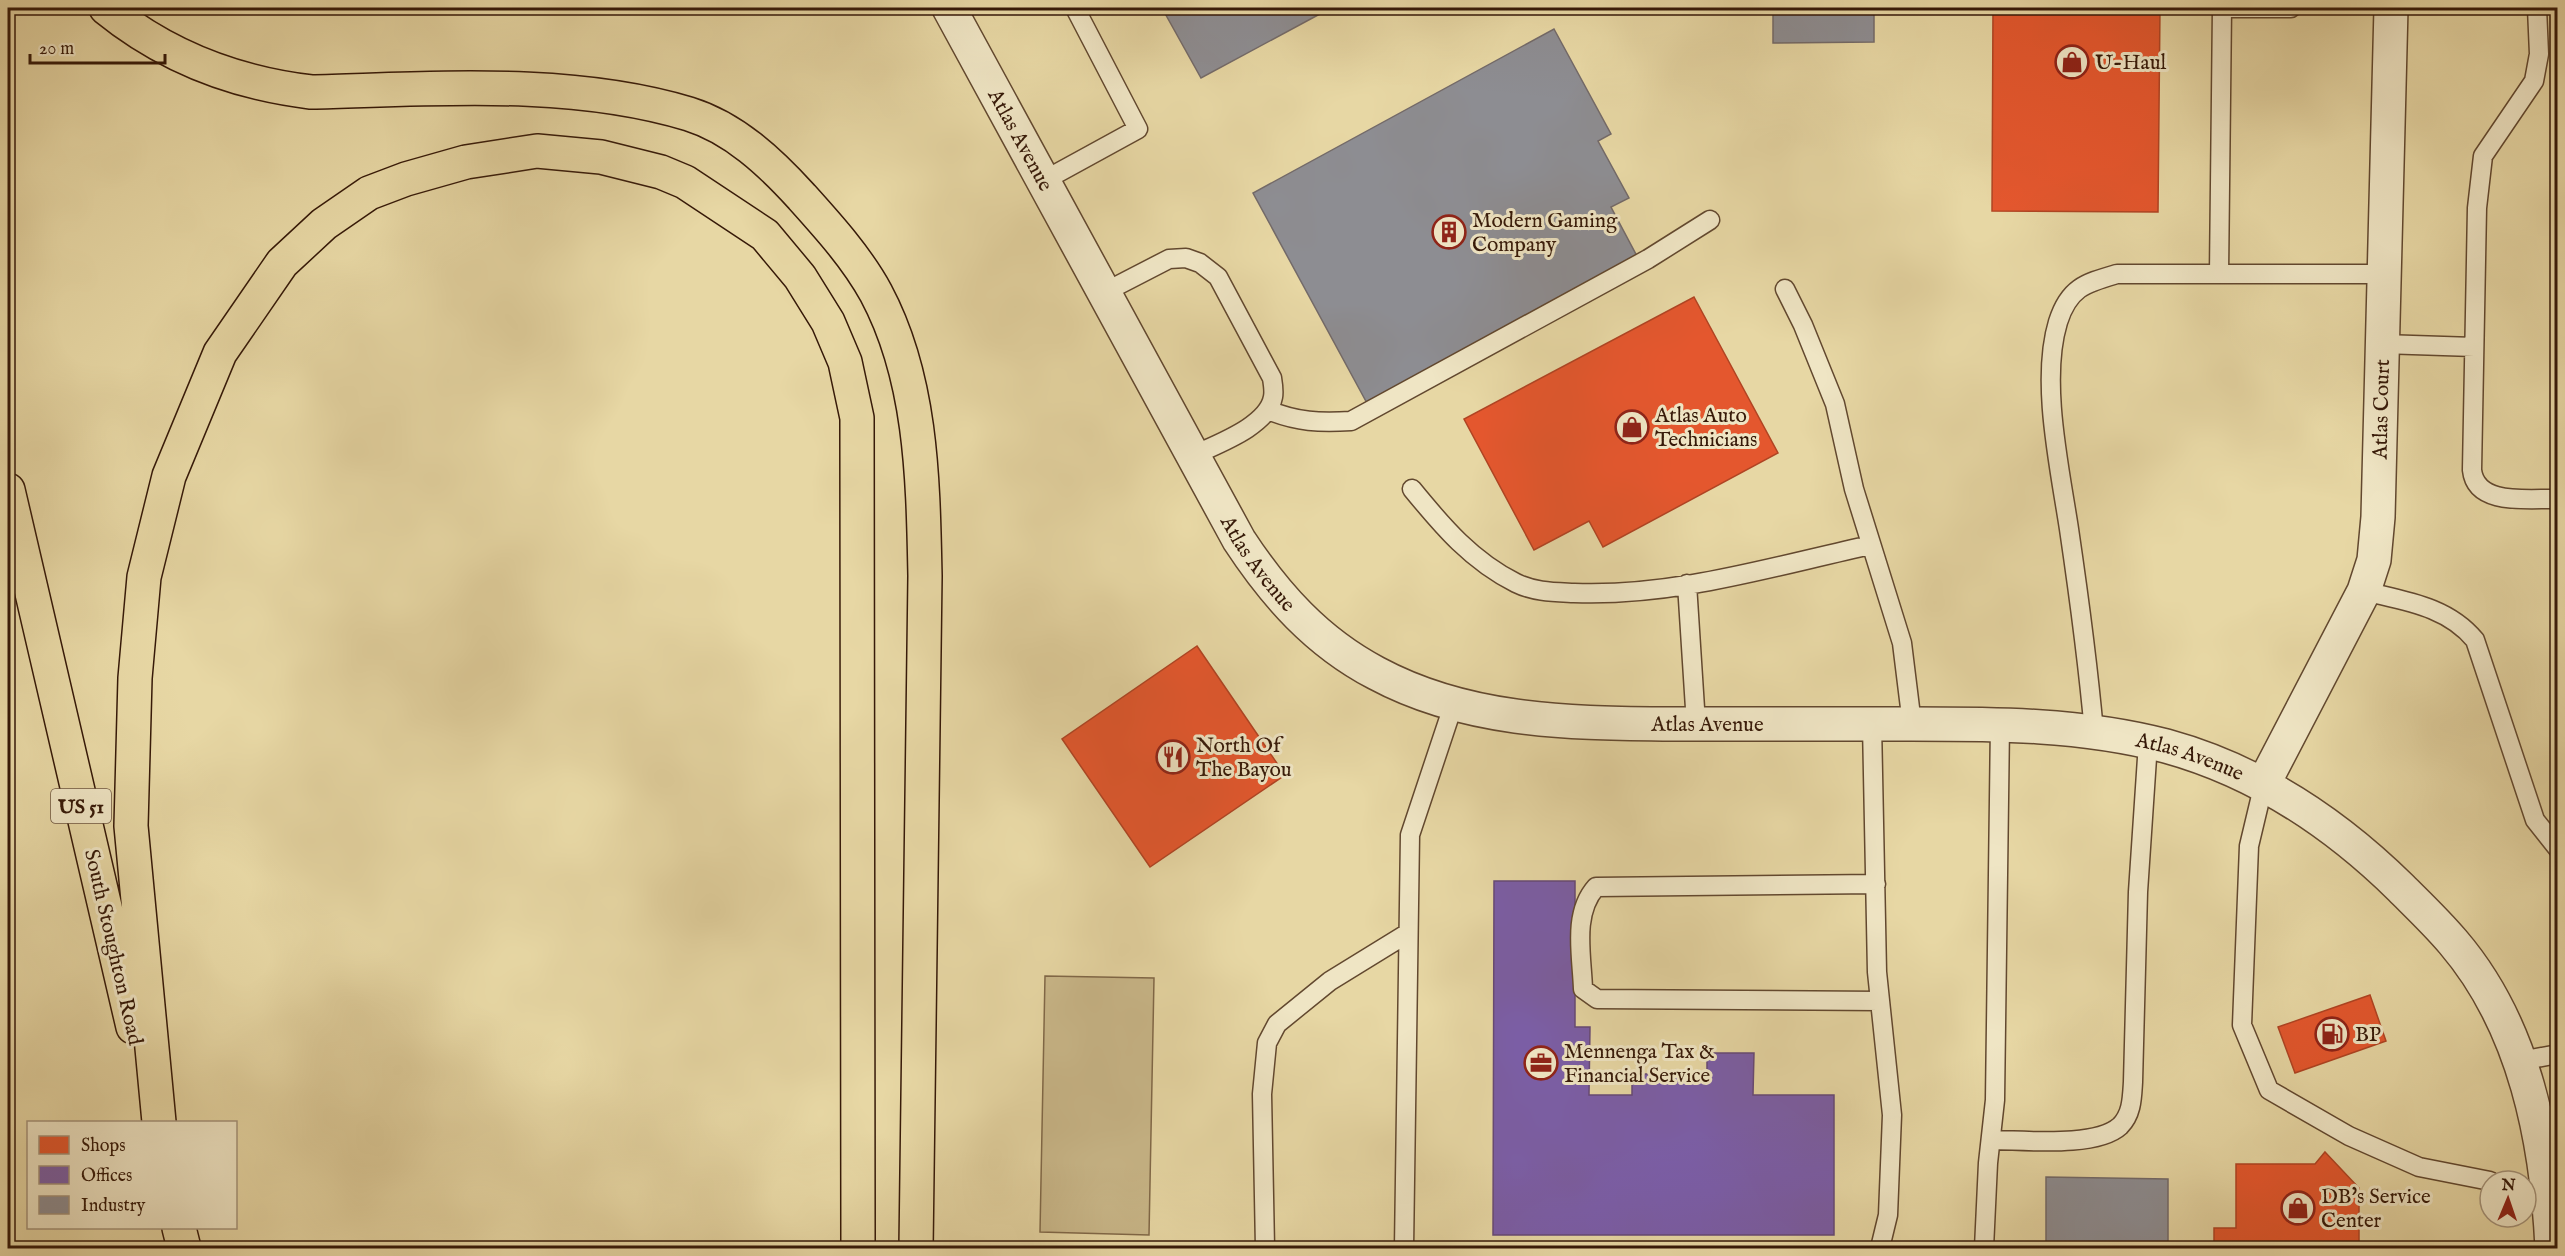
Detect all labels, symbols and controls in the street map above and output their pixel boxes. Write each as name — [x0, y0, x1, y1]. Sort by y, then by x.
scale bar — [30, 27, 165, 65]
text: 20 m — [39, 38, 74, 61]
shop icon: U-Haul — [2054, 44, 2090, 80]
place label: U-Haul — [2095, 50, 2167, 77]
street label: Atlas Avenue — [980, 84, 1058, 197]
place label: Modern Gaming Company — [1472, 208, 1618, 259]
building icon: Modern Gaming Company — [1431, 214, 1467, 250]
street label: Atlas Court — [2367, 359, 2397, 461]
place label: Atlas Auto Technicians — [1654, 403, 1757, 454]
shop icon: Atlas Auto Technicians — [1614, 409, 1650, 445]
street label: Atlas Avenue — [1213, 510, 1301, 619]
street label: Atlas Avenue — [1650, 712, 1764, 739]
street label: Atlas Avenue — [2132, 727, 2248, 788]
place label: North Of The Bayou — [1196, 733, 1292, 784]
restaurant icon: North Of The Bayou — [1155, 739, 1191, 775]
road number: US 51 — [51, 789, 111, 823]
street label: South Stoughton Road — [77, 847, 148, 1049]
fuel station icon: BP — [2314, 1016, 2350, 1052]
place label: BP — [2355, 1022, 2381, 1049]
place label: Mennenga Tax & Financial Service — [1564, 1039, 1715, 1090]
office icon: Mennenga Tax & Financial Service — [1523, 1045, 1559, 1081]
legend — [27, 1121, 237, 1229]
text: Shops — [81, 1135, 126, 1158]
text: Offices — [81, 1165, 132, 1188]
north arrow — [2478, 1169, 2538, 1229]
text: N — [2500, 1176, 2516, 1196]
place label: DB's Service Center — [2321, 1184, 2431, 1235]
shop icon: DB's Service Center — [2280, 1190, 2316, 1226]
text: Industry — [81, 1195, 145, 1218]

